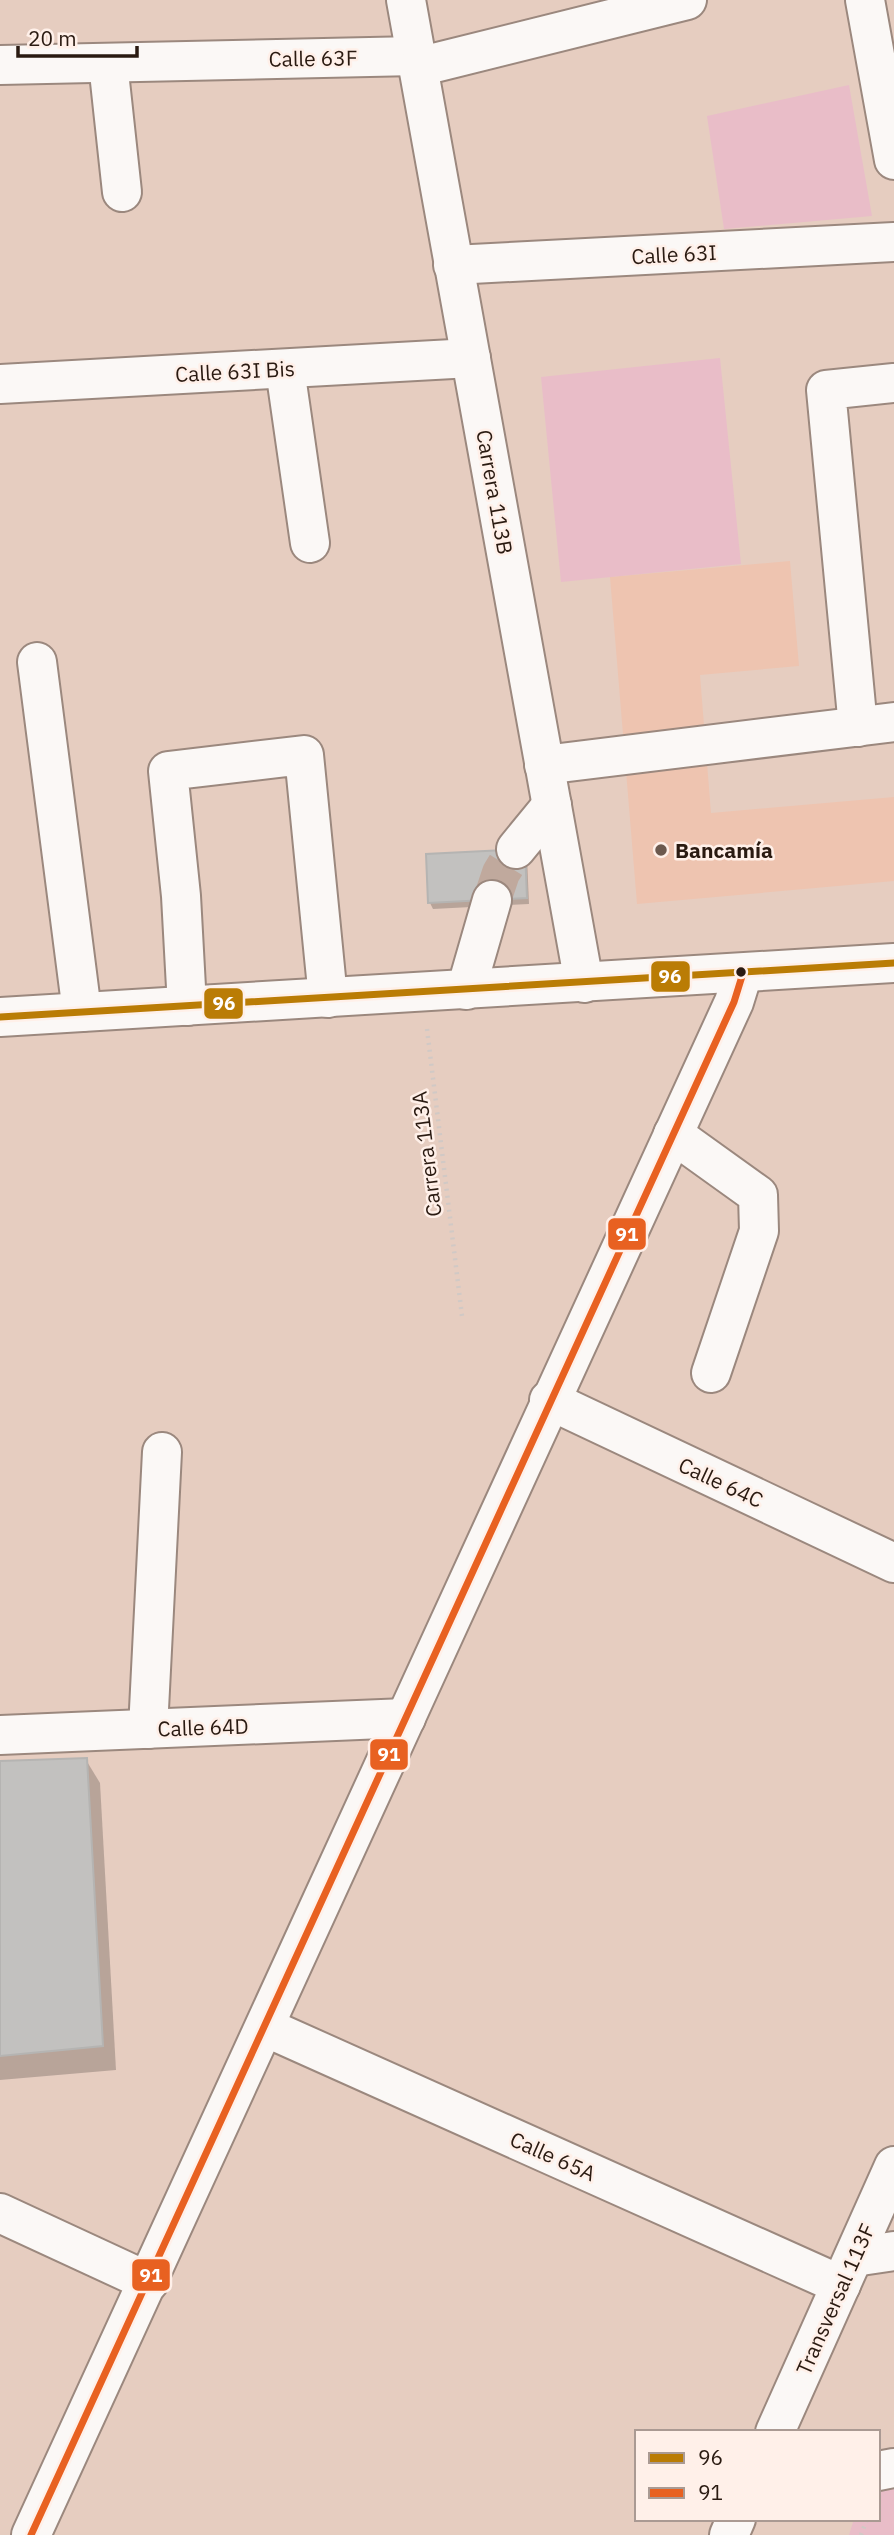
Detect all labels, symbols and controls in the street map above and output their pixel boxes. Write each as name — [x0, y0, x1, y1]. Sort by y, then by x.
scale bar — [18, 14, 136, 58]
text: 20 m — [28, 24, 77, 52]
street label: Calle 63F — [268, 43, 358, 73]
street label: Calle 63I — [630, 238, 718, 270]
street label: Calle 63I Bis — [174, 354, 296, 388]
street label: Carrera 113B — [470, 427, 520, 557]
place label: Bancamía — [675, 836, 773, 864]
marker: Bancamía — [653, 842, 669, 858]
line badge: 96 — [650, 960, 691, 993]
text: 96 — [659, 964, 681, 988]
unlabelled marker — [734, 965, 748, 979]
line badge: 96 — [203, 987, 244, 1020]
text: 96 — [213, 991, 235, 1015]
street label: Carrera 113A — [404, 1090, 448, 1218]
line badge: 91 — [607, 1217, 647, 1251]
text: 91 — [616, 1222, 639, 1246]
street label: Calle 64C — [674, 1450, 768, 1514]
street label: Calle 64D — [157, 1711, 249, 1743]
line badge: 91 — [369, 1738, 409, 1771]
text: 91 — [378, 1742, 401, 1766]
street label: Calle 65A — [506, 2125, 600, 2187]
street label: Transversal 113F — [789, 2219, 881, 2379]
line badge: 91 — [131, 2258, 171, 2292]
text: 91 — [140, 2263, 163, 2287]
legend — [635, 2430, 880, 2521]
text: 96 — [698, 2443, 723, 2471]
text: 91 — [698, 2478, 723, 2506]

